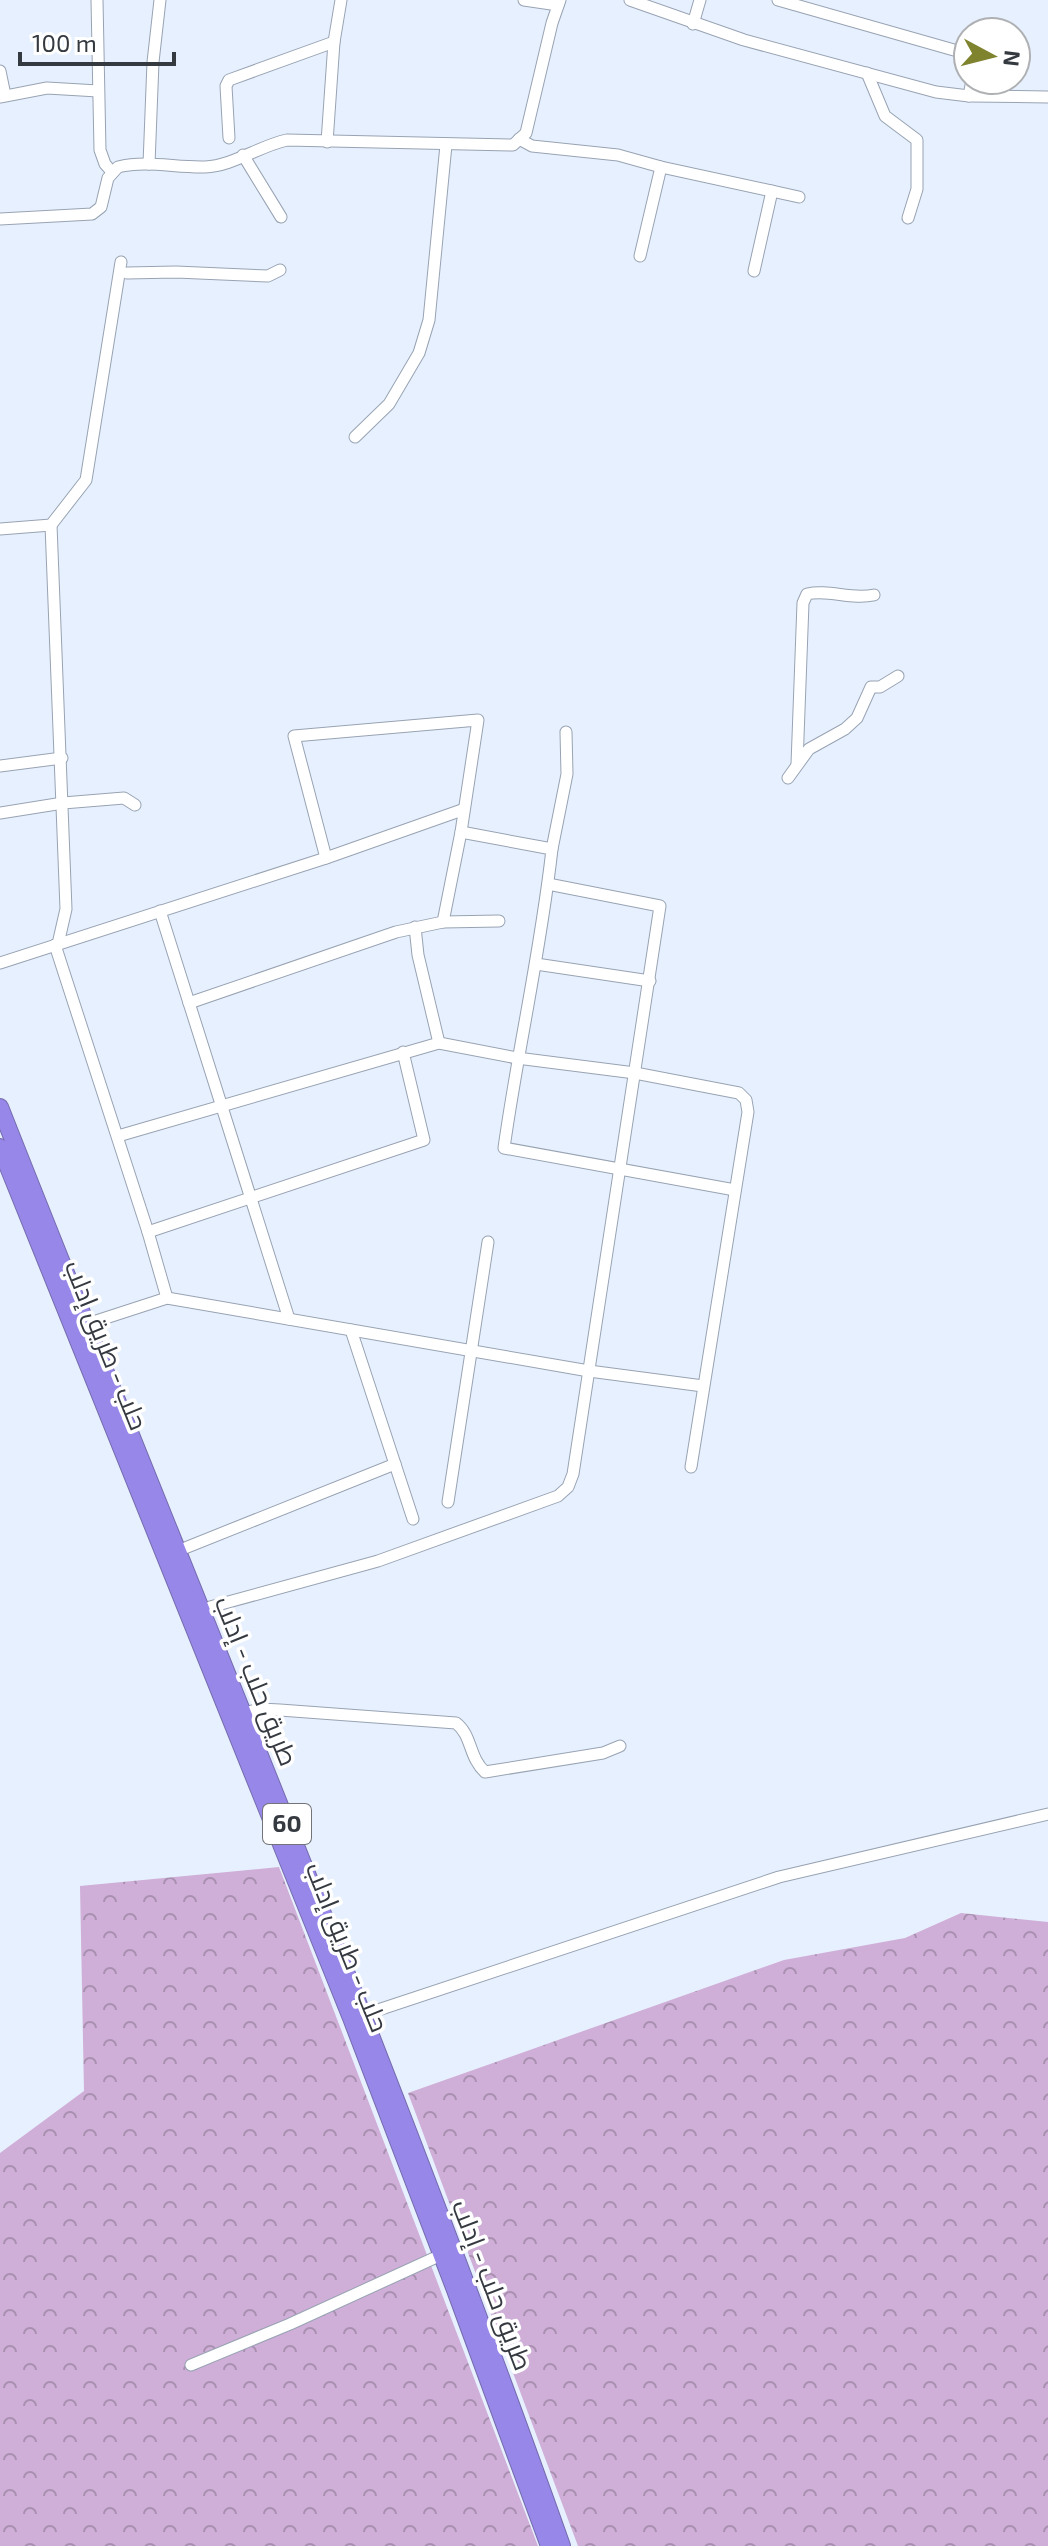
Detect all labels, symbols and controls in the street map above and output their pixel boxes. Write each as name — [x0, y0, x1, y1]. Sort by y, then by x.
scale bar — [20, 16, 174, 66]
north arrow — [952, 16, 1032, 96]
text: 100 m — [32, 28, 97, 57]
text: N — [999, 49, 1027, 68]
street label: حلب - طريق إدلب — [57, 1255, 155, 1435]
street label: طريق حلب - إدلب — [207, 1591, 305, 1771]
road number: 60 — [263, 1804, 311, 1844]
street label: حلب - طريق إدلب — [298, 1857, 396, 2037]
street label: طريق حلب - إدلب — [444, 2195, 540, 2375]

